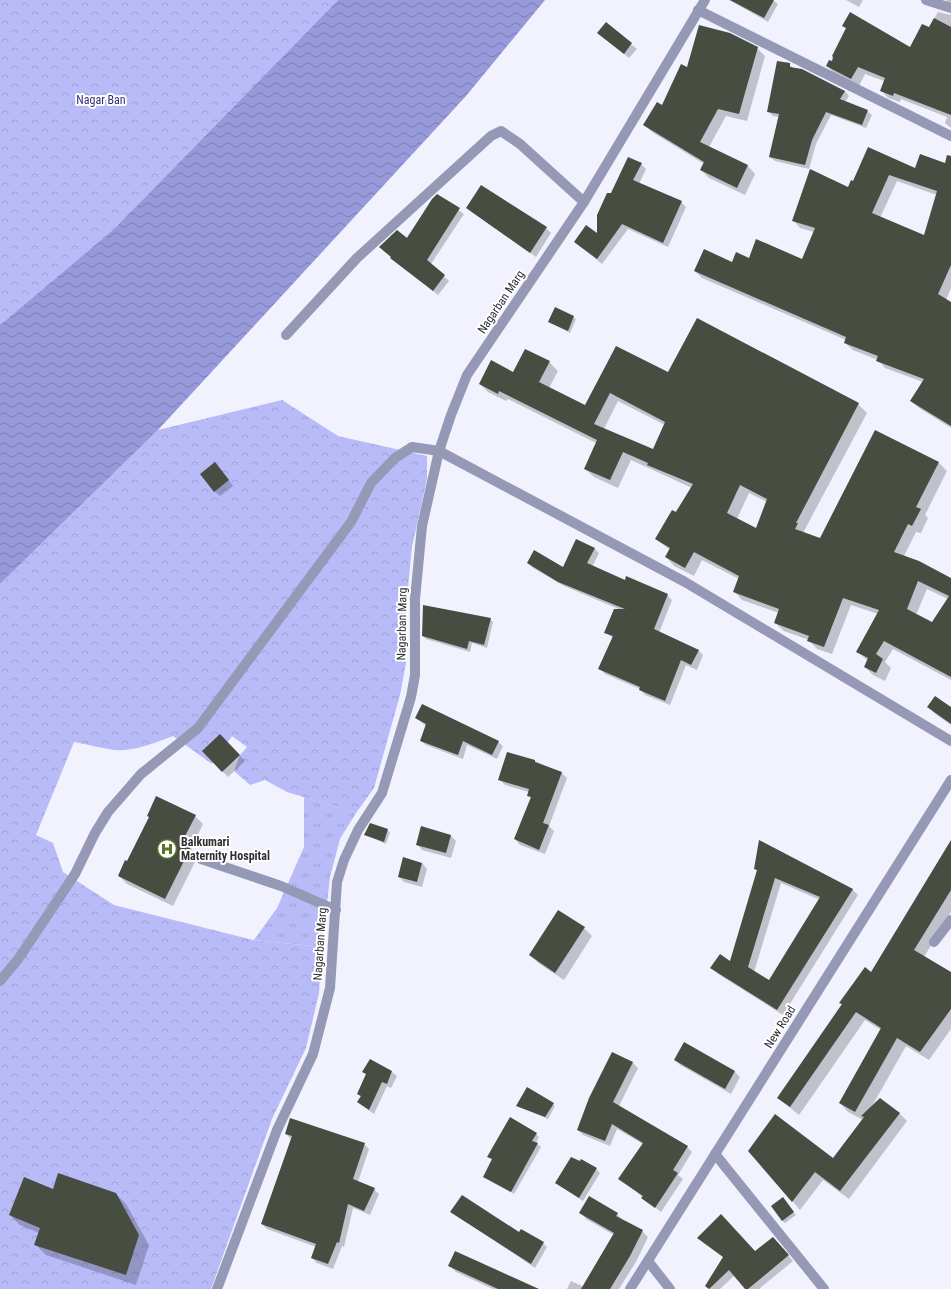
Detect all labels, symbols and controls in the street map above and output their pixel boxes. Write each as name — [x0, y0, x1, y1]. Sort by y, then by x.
park label: Nagar Ban — [76, 93, 126, 107]
street label: Nagarban Marg — [475, 268, 527, 336]
street label: Nagarban Marg — [394, 587, 410, 661]
place label: Balkumari Maternity Hospital — [181, 835, 270, 863]
hospital icon: Balkumari Maternity Hospital — [156, 838, 178, 860]
street label: Nagarban Marg — [310, 907, 330, 981]
street label: New Road — [761, 1003, 799, 1051]

